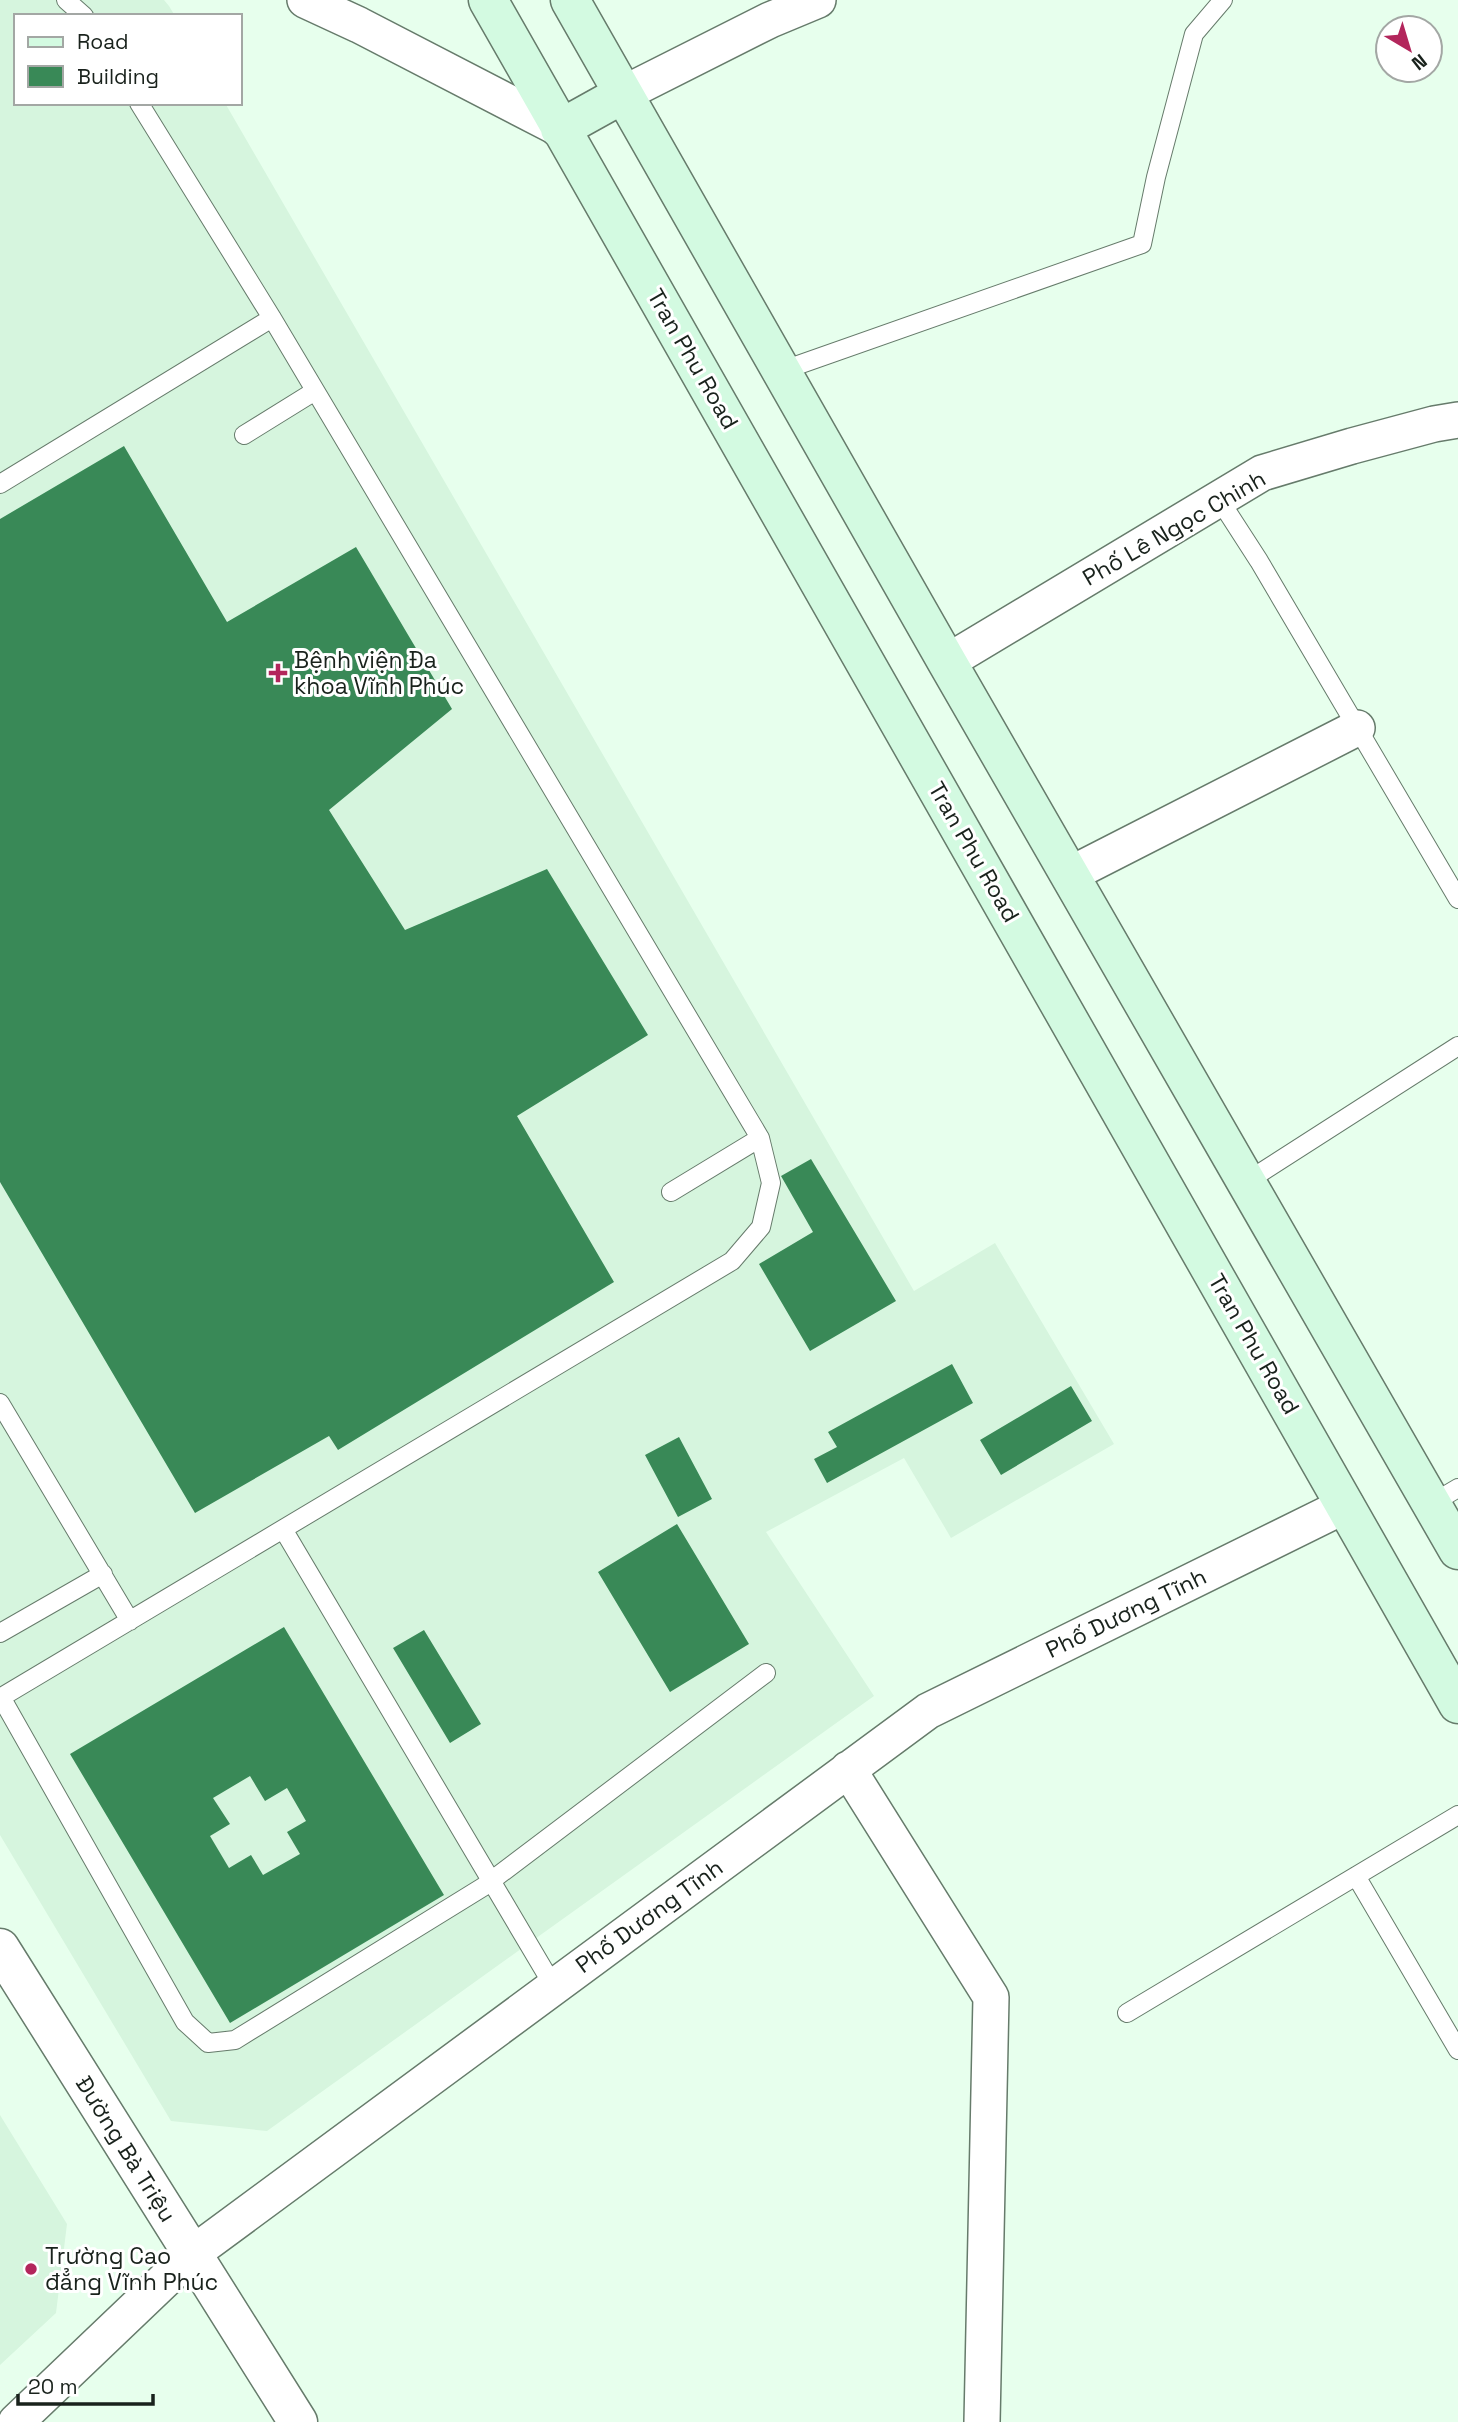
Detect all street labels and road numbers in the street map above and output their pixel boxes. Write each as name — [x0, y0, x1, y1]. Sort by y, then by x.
street label: Tran Phu Road — [641, 283, 745, 435]
street label: Phố Lê Ngọc Chinh — [1077, 463, 1271, 593]
street label: Tran Phu Road — [922, 776, 1026, 928]
street label: Tran Phu Road — [1202, 1268, 1306, 1420]
street label: Phố Dương Tĩnh — [1041, 1561, 1211, 1665]
street label: Phố Dương Tĩnh — [569, 1852, 729, 1980]
street label: Đường Bà Triệu — [69, 2070, 183, 2228]

